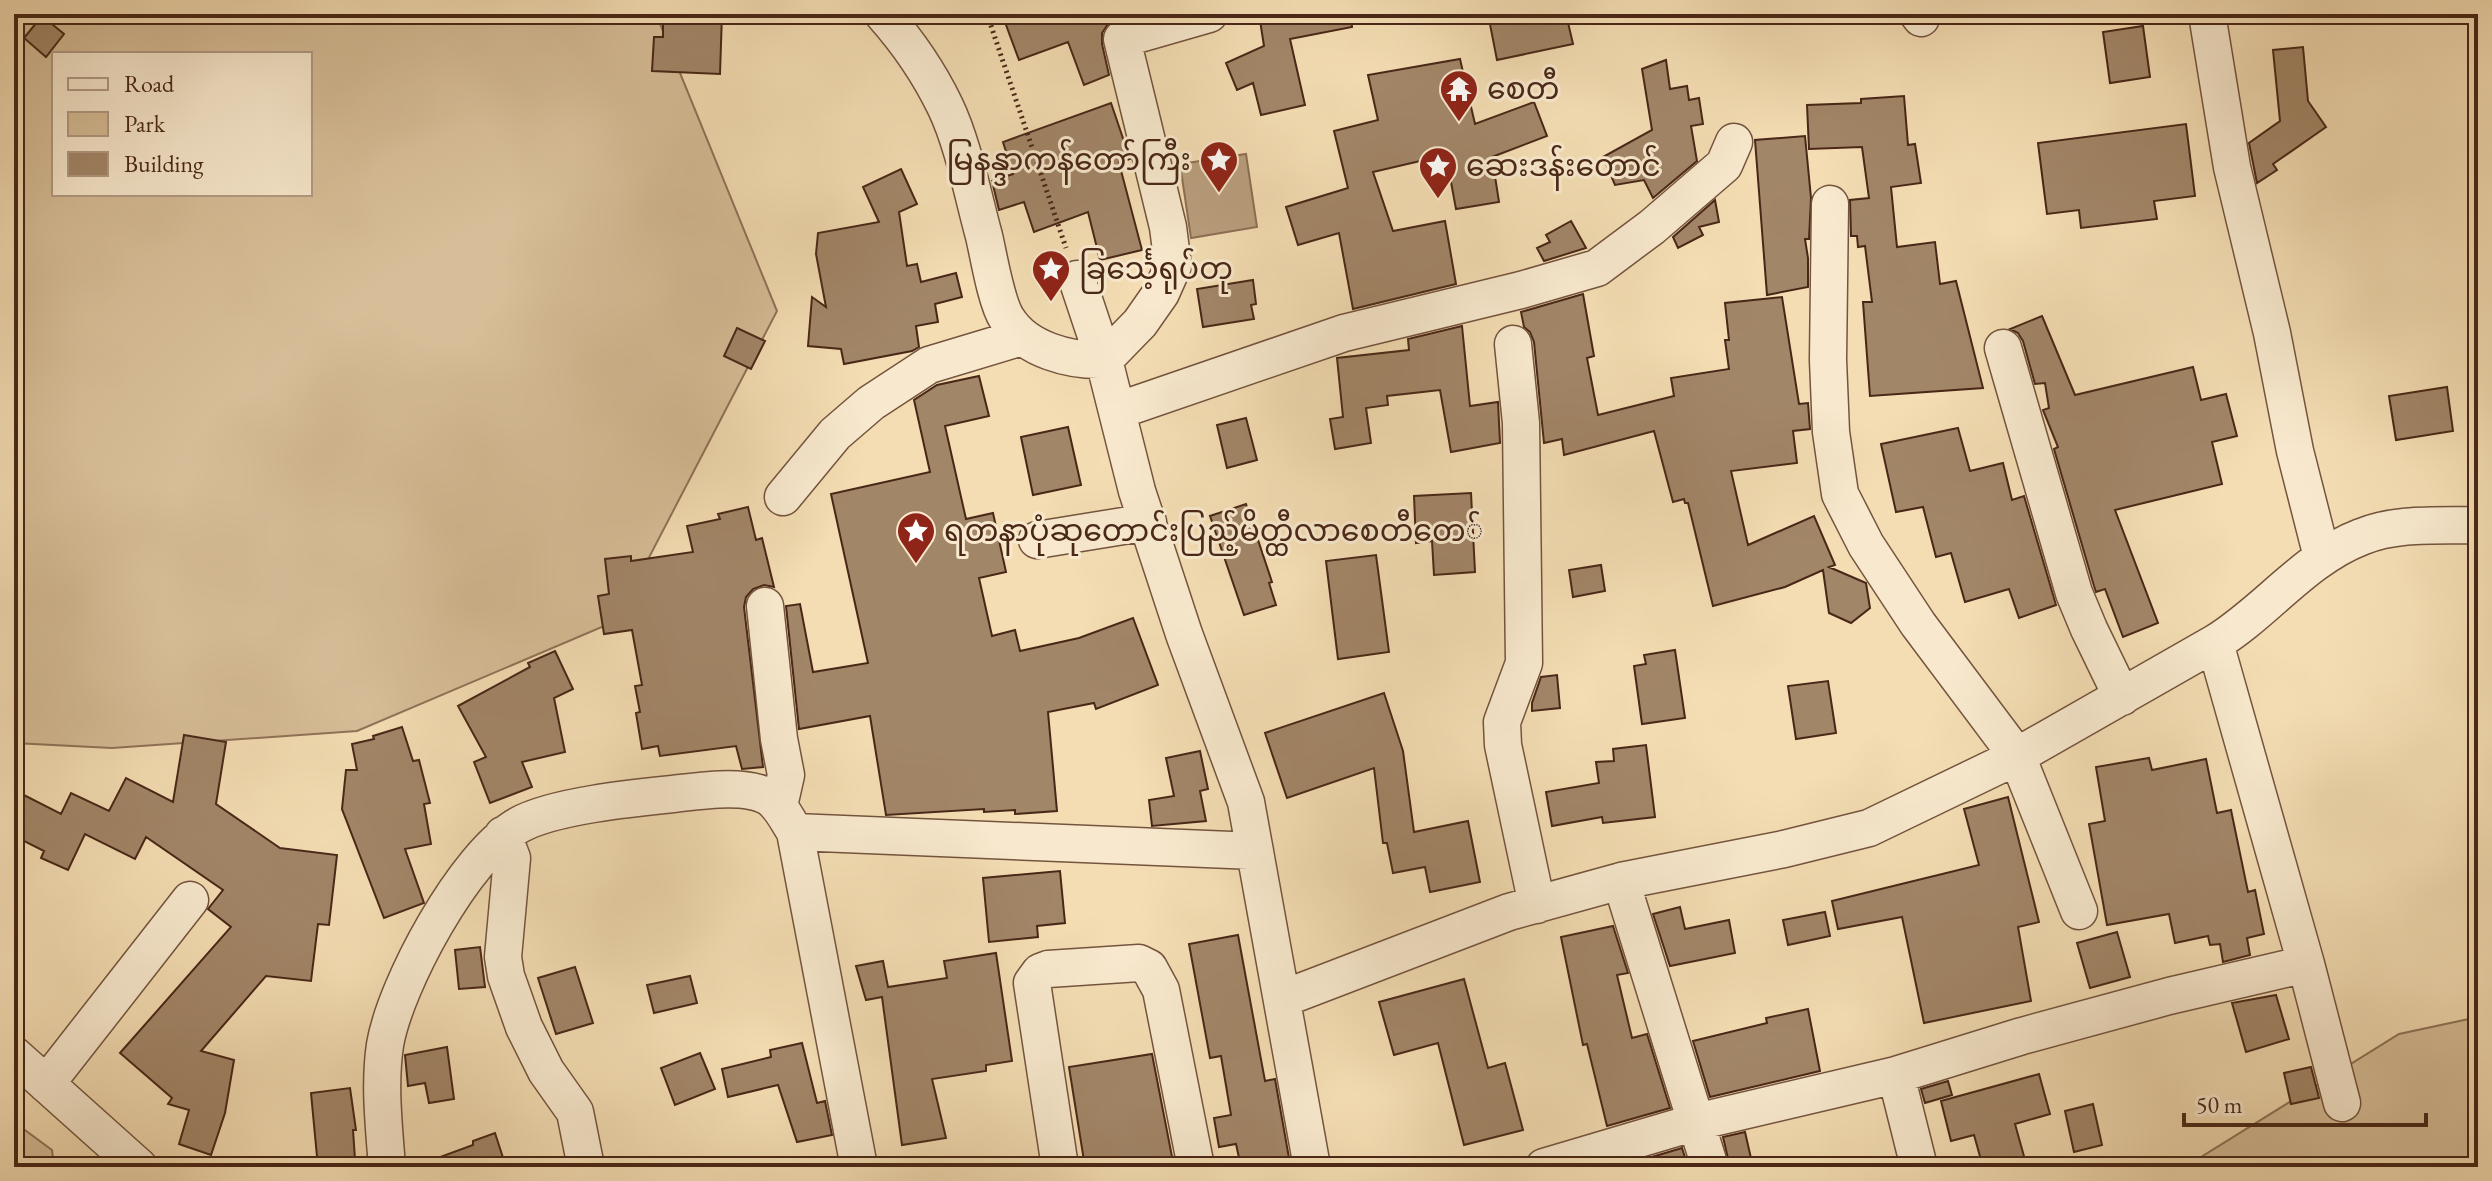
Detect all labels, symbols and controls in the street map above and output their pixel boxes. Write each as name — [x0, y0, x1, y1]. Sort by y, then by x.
legend — [52, 52, 312, 196]
place label: စေတီ — [1487, 67, 1559, 108]
text: Road — [124, 68, 175, 99]
temple icon: စေတီ — [1438, 68, 1480, 123]
text: Park — [124, 108, 166, 139]
place label: မြနန္ဒာကန်တော်ကြီး — [947, 138, 1191, 186]
place icon: မြနန္ဒာကန်တော်ကြီး — [1198, 139, 1240, 194]
place label: ဆေးဒန်းတောင် — [1466, 144, 1661, 191]
place icon: ဆေးဒန်းတောင် — [1417, 145, 1459, 200]
text: Building — [124, 148, 204, 179]
place label: ခြင်္သေ့ရုပ်တု — [1079, 247, 1233, 294]
place icon: ခြင်္သေ့ရုပ်တု — [1030, 248, 1072, 303]
place label: ရတနာပုံဆုတောင်းပြည့်မိတ္ထီလာစေတီတေ် — [944, 509, 1483, 556]
place icon: ရတနာပုံဆုတောင်းပြည့်မိတ္ထီလာစေတီတေ် — [895, 510, 937, 565]
scale bar — [2184, 1077, 2426, 1127]
text: 50 m — [2196, 1089, 2243, 1120]

